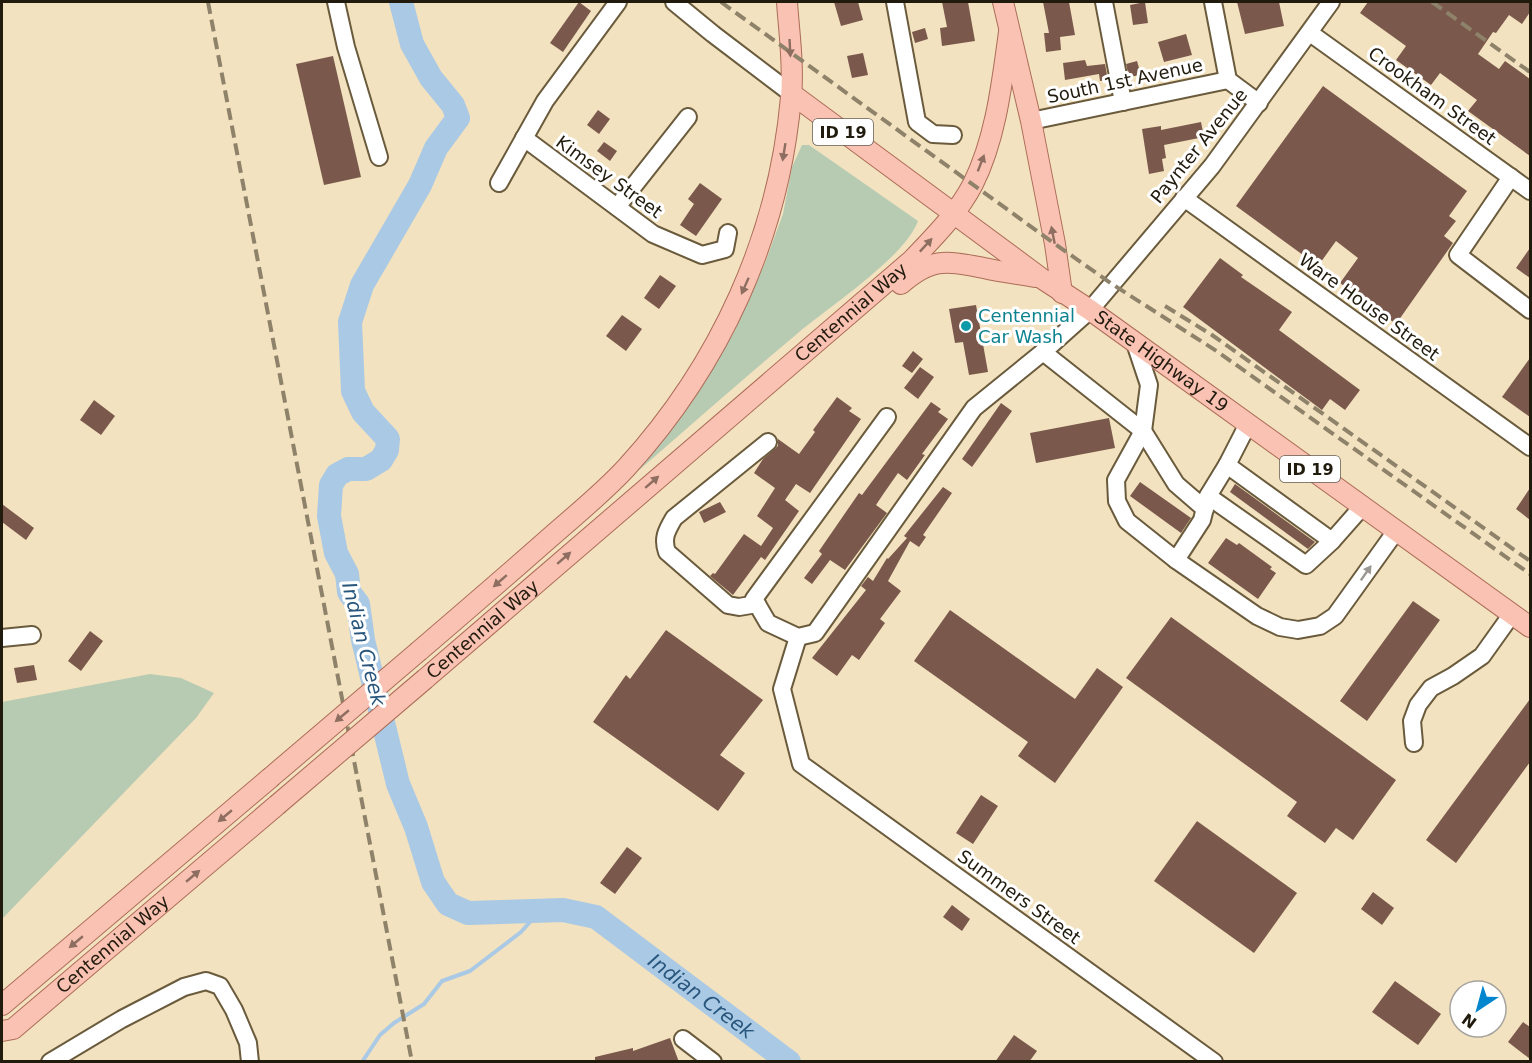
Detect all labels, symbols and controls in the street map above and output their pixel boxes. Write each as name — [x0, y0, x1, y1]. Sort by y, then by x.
one-way arrow — [785, 38, 794, 57]
street label: Crookham Street — [1364, 42, 1500, 149]
street label: South 1st Avenue — [1045, 54, 1205, 107]
street label: Paynter Avenue — [1146, 84, 1251, 207]
road number: ID 19 — [813, 119, 873, 145]
street label: Kimsey Street — [552, 131, 666, 222]
one-way arrow — [779, 143, 788, 162]
one-way arrow — [977, 154, 986, 172]
one-way arrow — [1048, 225, 1057, 244]
one-way arrow — [919, 238, 933, 252]
street label: Ware House Street — [1295, 249, 1444, 365]
street label: Centennial Way — [790, 258, 911, 366]
one-way arrow — [740, 278, 749, 295]
place label: Centennial Car Wash — [978, 305, 1075, 347]
street label: State Highway 19 — [1091, 306, 1233, 416]
marker: Centennial Car Wash — [959, 319, 973, 333]
road number: ID 19 — [1280, 456, 1340, 482]
one-way arrow — [644, 476, 659, 489]
one-way arrow — [557, 551, 572, 565]
one-way arrow — [1359, 566, 1371, 581]
one-way arrow — [493, 574, 508, 587]
street label: Centennial Way — [422, 575, 543, 683]
water label: Indian Creek — [337, 580, 391, 710]
one-way arrow — [334, 710, 350, 723]
one-way arrow — [218, 809, 233, 822]
street label: Summers Street — [954, 845, 1085, 948]
one-way arrow — [185, 870, 200, 883]
street label: Centennial Way — [52, 890, 173, 998]
one-way arrow — [69, 935, 84, 948]
water label: Indian Creek — [644, 949, 760, 1045]
north arrow — [1448, 979, 1508, 1039]
text: N — [1458, 1009, 1480, 1032]

